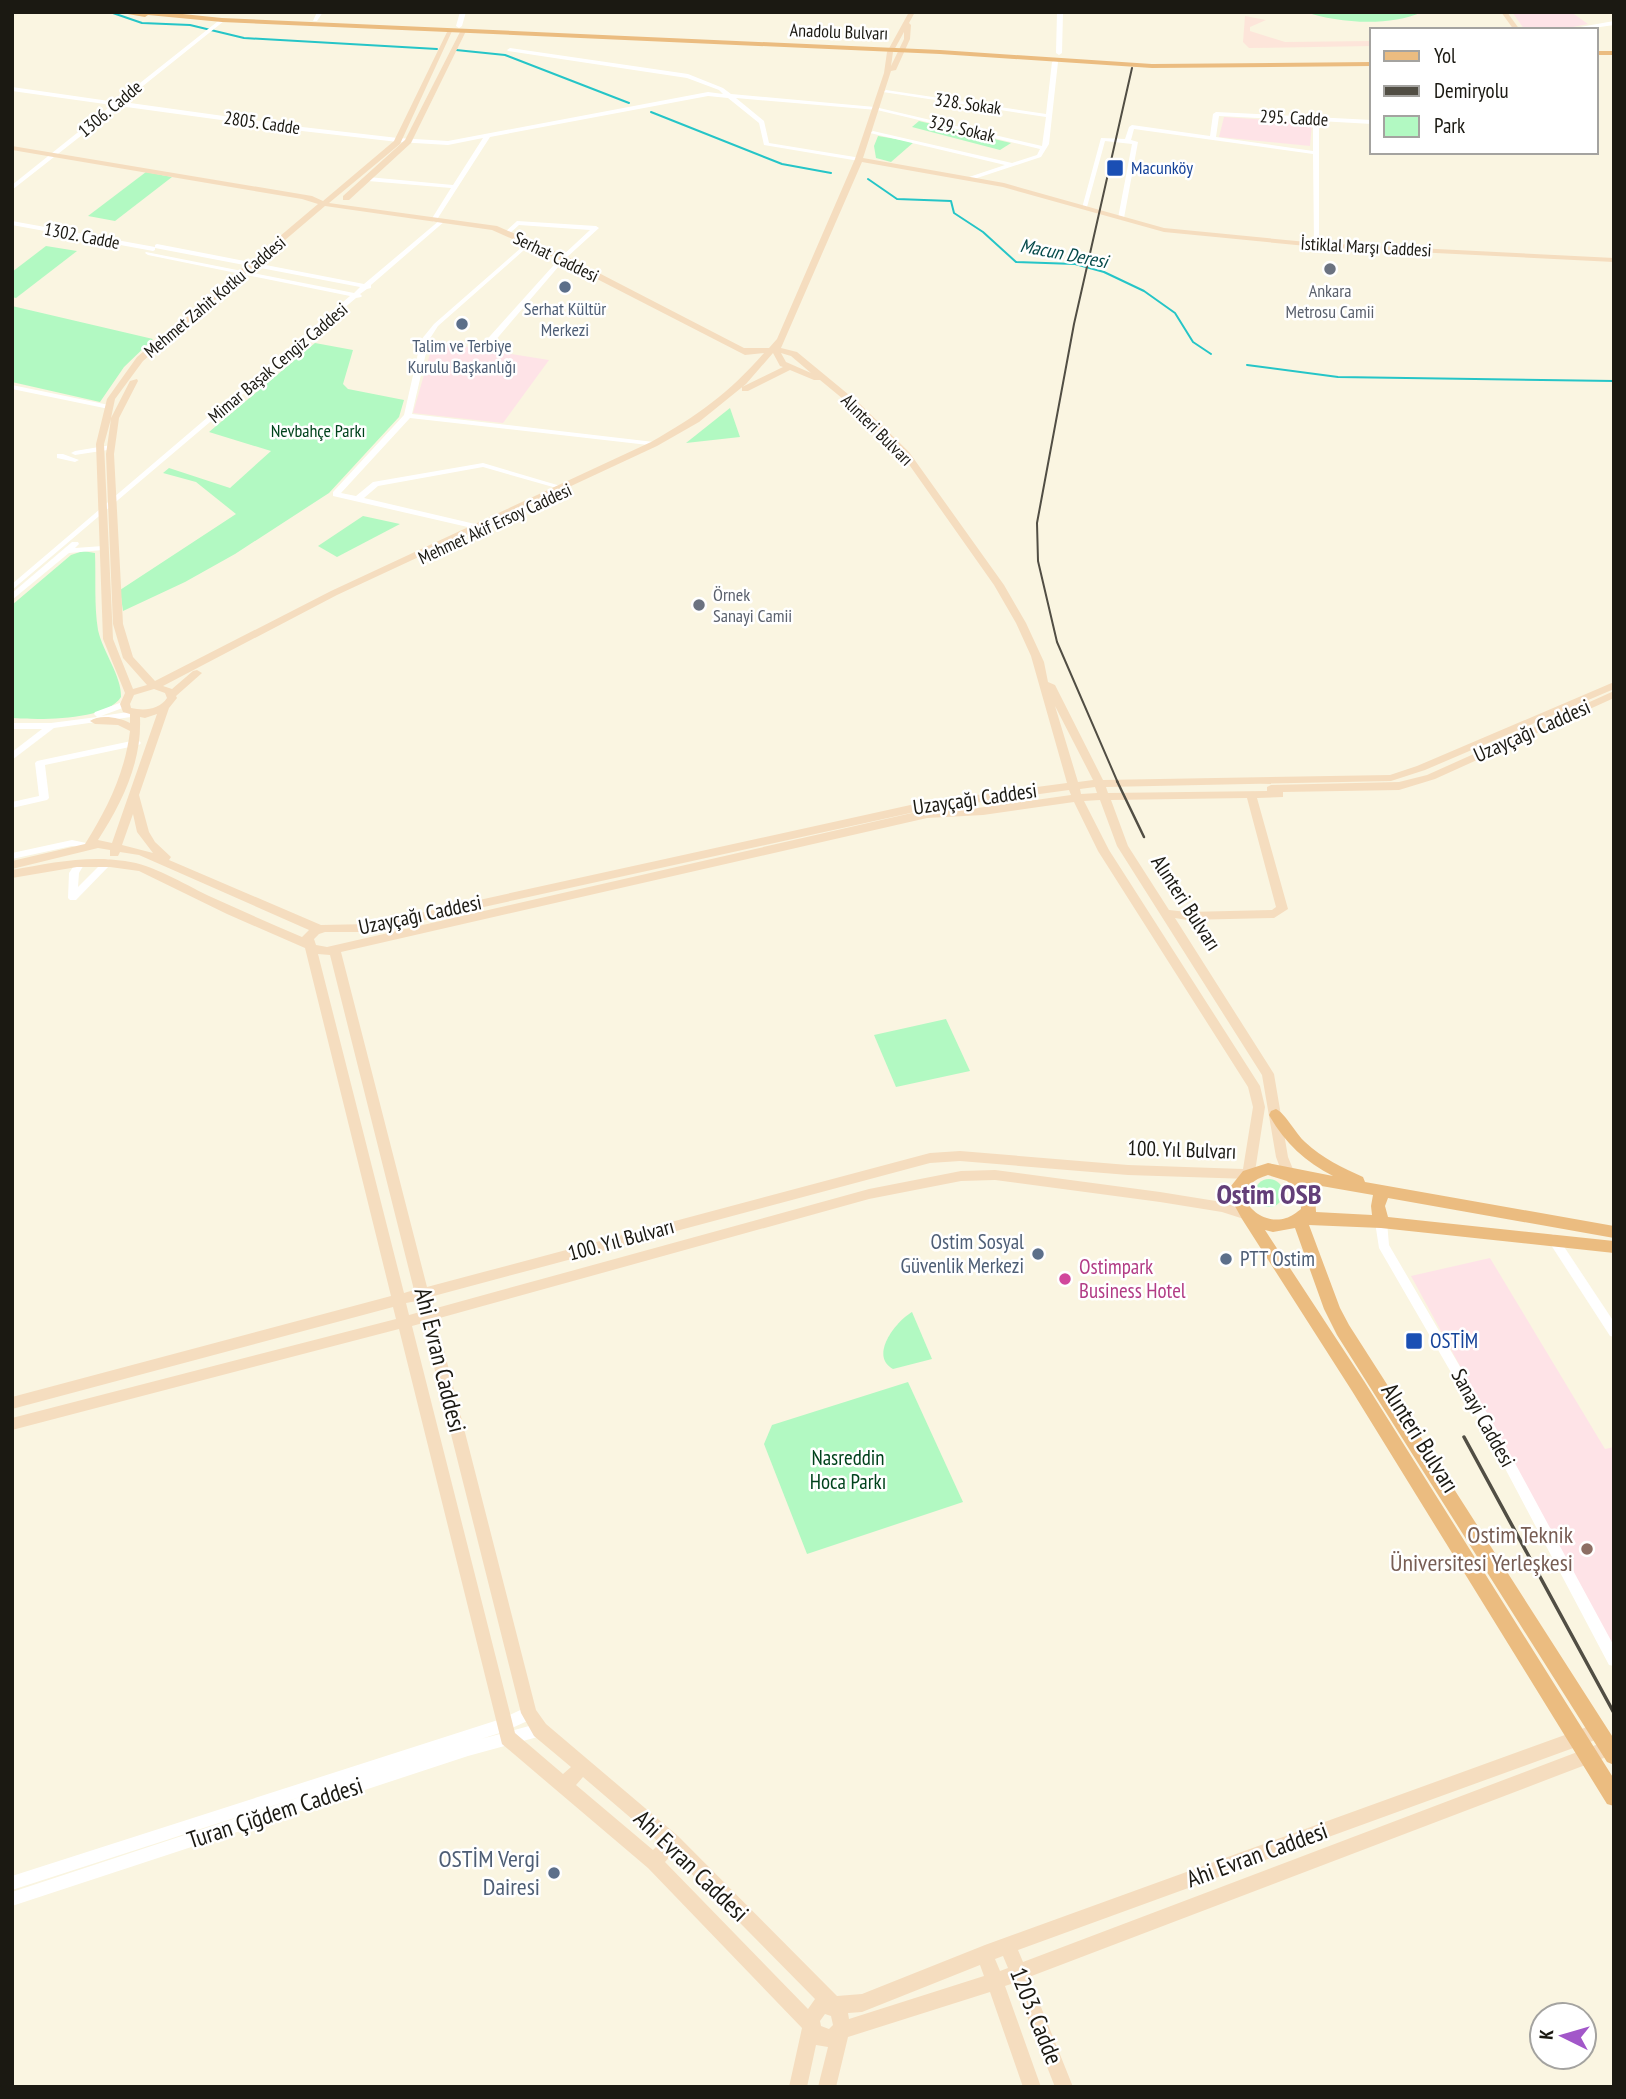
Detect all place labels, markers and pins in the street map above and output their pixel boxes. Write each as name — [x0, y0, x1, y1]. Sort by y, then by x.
place label: Macunköy — [1131, 156, 1193, 179]
marker: Macunköy — [1105, 158, 1125, 178]
marker: Ankara Metrosu Camii — [1322, 261, 1338, 277]
marker: Serhat Kültür Merkezi — [557, 279, 573, 295]
place label: Ankara Metrosu Camii — [1285, 279, 1375, 323]
place label: Serhat Kültür Merkezi — [524, 297, 606, 341]
marker: Talim ve Terbiye Kurulu Başkanlığı — [454, 316, 470, 332]
place label: Talim ve Terbiye Kurulu Başkanlığı — [408, 334, 516, 378]
place label: Örnek Sanayi Camii — [713, 583, 792, 627]
marker: Örnek Sanayi Camii — [691, 597, 707, 613]
place label: Ostim Sosyal Güvenlik Merkezi — [901, 1228, 1024, 1279]
place label: PTT Ostim — [1240, 1245, 1315, 1272]
marker: Ostim Sosyal Güvenlik Merkezi — [1030, 1246, 1046, 1262]
marker: PTT Ostim — [1218, 1251, 1234, 1267]
place label: Ostimpark Business Hotel — [1079, 1253, 1186, 1304]
marker: Ostimpark Business Hotel — [1057, 1271, 1073, 1287]
place label: OSTİM — [1430, 1327, 1478, 1354]
marker: OSTİM — [1404, 1331, 1424, 1351]
place label: Ostim Teknik Üniversitesi Yerleşkesi — [1390, 1519, 1574, 1578]
marker: Ostim Teknik Üniversitesi Yerleşkesi — [1579, 1541, 1595, 1557]
place label: OSTİM Vergi Dairesi — [438, 1843, 540, 1902]
marker: OSTİM Vergi Dairesi — [546, 1865, 562, 1881]

